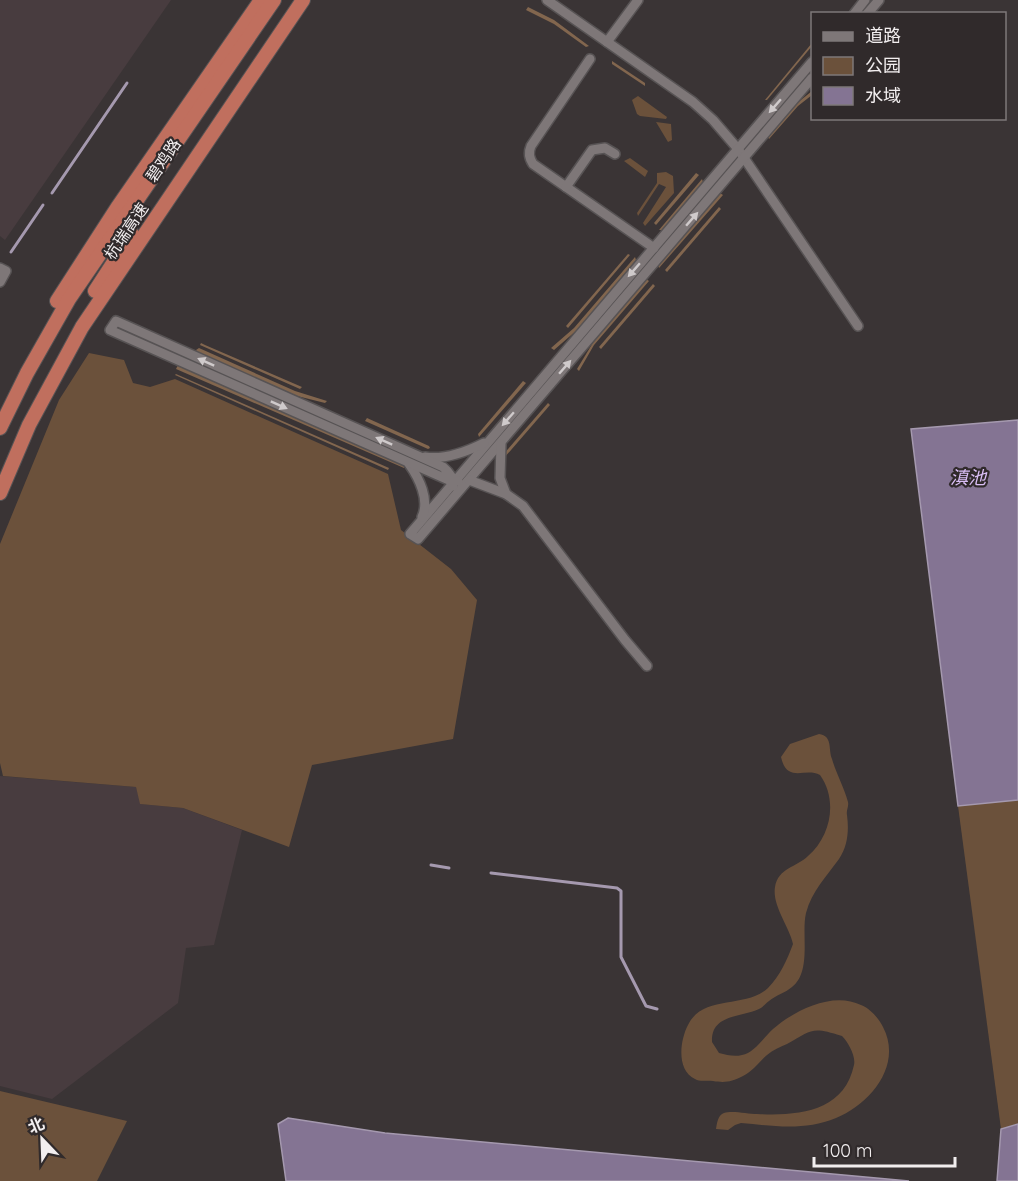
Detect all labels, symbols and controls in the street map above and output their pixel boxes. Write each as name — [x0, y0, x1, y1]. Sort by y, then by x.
legend — [811, 12, 1006, 120]
text: 道路 — [865, 24, 901, 47]
text: 公园 — [865, 54, 901, 77]
text: 水域 — [865, 84, 901, 107]
one-way arrow — [768, 98, 781, 114]
street label: 碧鸡路 — [141, 135, 185, 185]
street label: 杭瑞高速 — [100, 199, 152, 263]
one-way arrow — [685, 212, 698, 227]
one-way arrow — [628, 262, 641, 277]
one-way arrow — [198, 357, 215, 366]
one-way arrow — [558, 360, 571, 375]
one-way arrow — [270, 400, 287, 409]
one-way arrow — [501, 411, 514, 427]
one-way arrow — [375, 436, 393, 446]
water label: 滇池 — [950, 466, 988, 489]
north arrow — [12, 1109, 72, 1169]
text: 北 — [25, 1113, 47, 1138]
scale bar — [814, 1130, 955, 1168]
text: 100 m — [823, 1139, 872, 1162]

